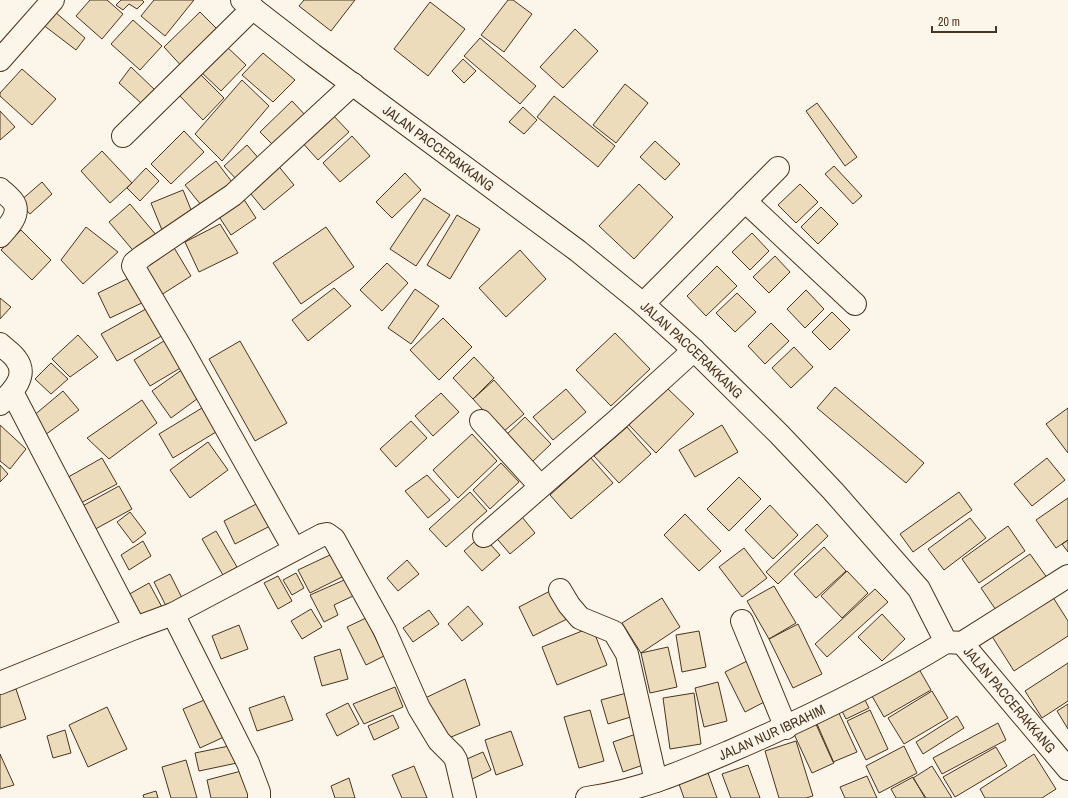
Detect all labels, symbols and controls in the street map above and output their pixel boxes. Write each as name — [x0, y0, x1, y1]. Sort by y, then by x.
scale bar — [932, 8, 996, 34]
text: 20 m — [938, 14, 960, 30]
street label: JALAN PACCERAKKANG — [379, 101, 498, 195]
street label: JALAN PACCERAKKANG — [637, 297, 747, 402]
street label: JALAN PACCERAKKANG — [960, 643, 1060, 757]
street label: JALAN NUR IBRAHIM — [716, 700, 828, 764]

